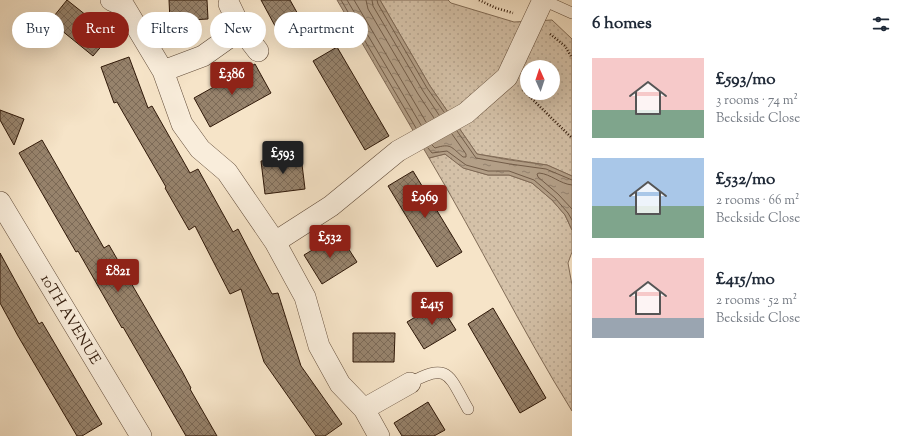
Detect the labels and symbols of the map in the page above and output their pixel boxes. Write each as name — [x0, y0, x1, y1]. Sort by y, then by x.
north arrow — [520, 60, 560, 100]
pin: £386 — [208, 62, 256, 96]
pin: £593 — [259, 141, 307, 175]
pin: £969 — [401, 185, 449, 219]
pin: £532 — [306, 225, 354, 259]
pin: £821 — [94, 259, 142, 293]
street label: 10TH AVENUE — [35, 271, 105, 369]
pin: £415 — [408, 292, 456, 326]

